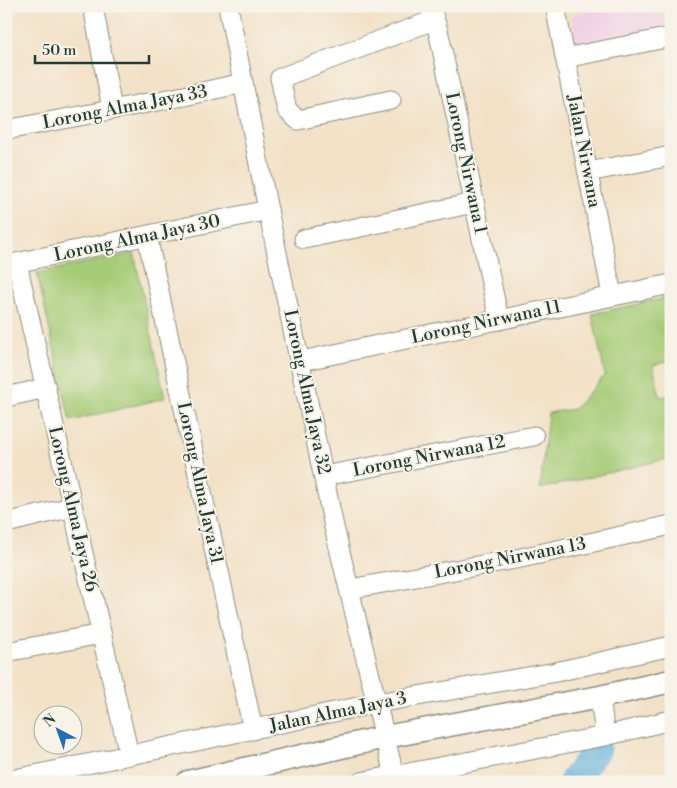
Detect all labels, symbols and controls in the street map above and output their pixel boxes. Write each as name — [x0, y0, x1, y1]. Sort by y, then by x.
scale bar — [35, 32, 149, 64]
text: 50 m — [42, 41, 76, 60]
street label: Lorong Alma Jaya 33 — [41, 80, 210, 134]
street label: Lorong Nirwana 1 — [440, 90, 492, 236]
street label: Jalan Nirwana — [562, 91, 606, 210]
street label: Lorong Alma Jaya 30 — [52, 209, 222, 267]
street label: Lorong Nirwana 11 — [409, 295, 563, 349]
street label: Lorong Alma Jaya 32 — [278, 307, 336, 477]
street label: Lorong Alma Jaya 31 — [172, 400, 228, 566]
street label: Lorong Alma Jaya 26 — [43, 424, 103, 594]
street label: Lorong Nirwana 12 — [351, 430, 507, 482]
street label: Lorong Nirwana 13 — [432, 532, 588, 584]
street label: Jalan Alma Jaya 3 — [266, 686, 409, 738]
north arrow — [32, 706, 82, 756]
text: N — [40, 711, 60, 731]

